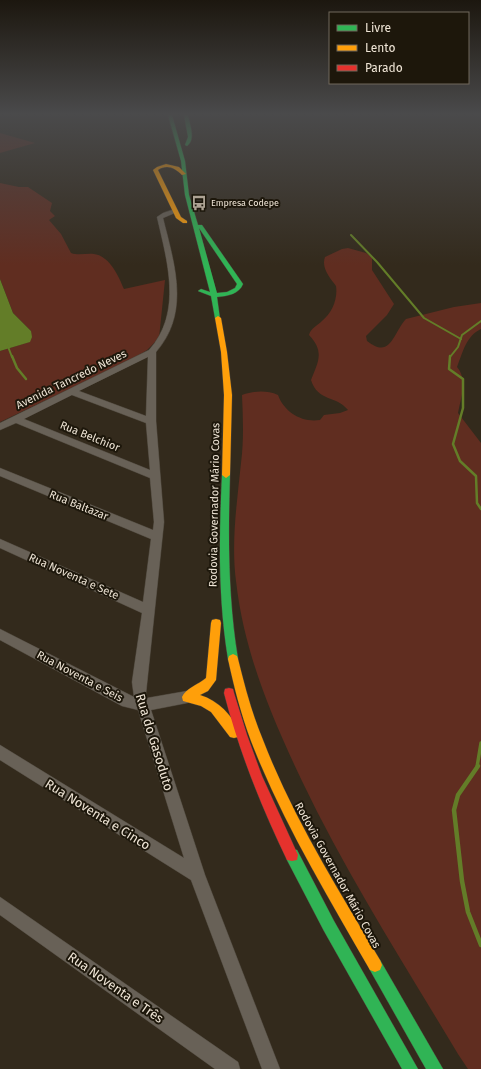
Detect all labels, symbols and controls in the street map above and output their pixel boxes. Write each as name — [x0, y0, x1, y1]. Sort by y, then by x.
legend — [329, 12, 469, 84]
text: Livre — [365, 21, 391, 35]
text: Lento — [365, 41, 395, 55]
text: Parado — [365, 61, 403, 75]
bus stop icon: Empresa Codepe — [190, 194, 208, 212]
place label: Empresa Codepe — [211, 198, 279, 208]
street label: Avenida Tancredo Neves — [14, 347, 129, 412]
street label: Rua Belchior — [58, 419, 122, 455]
street label: Rodovia Governador Mário Covas — [207, 423, 222, 587]
street label: Rua Baltazar — [47, 488, 111, 523]
street label: Rua Noventa e Sete — [27, 551, 121, 602]
street label: Rua Noventa e Seis — [35, 648, 125, 705]
street label: Rua do Gasoduto — [133, 692, 176, 793]
street label: Rua Noventa e Cinco — [42, 776, 153, 853]
street label: Rodovia Governador Mário Covas — [292, 800, 383, 950]
street label: Rua Noventa e Três — [65, 949, 166, 1026]

